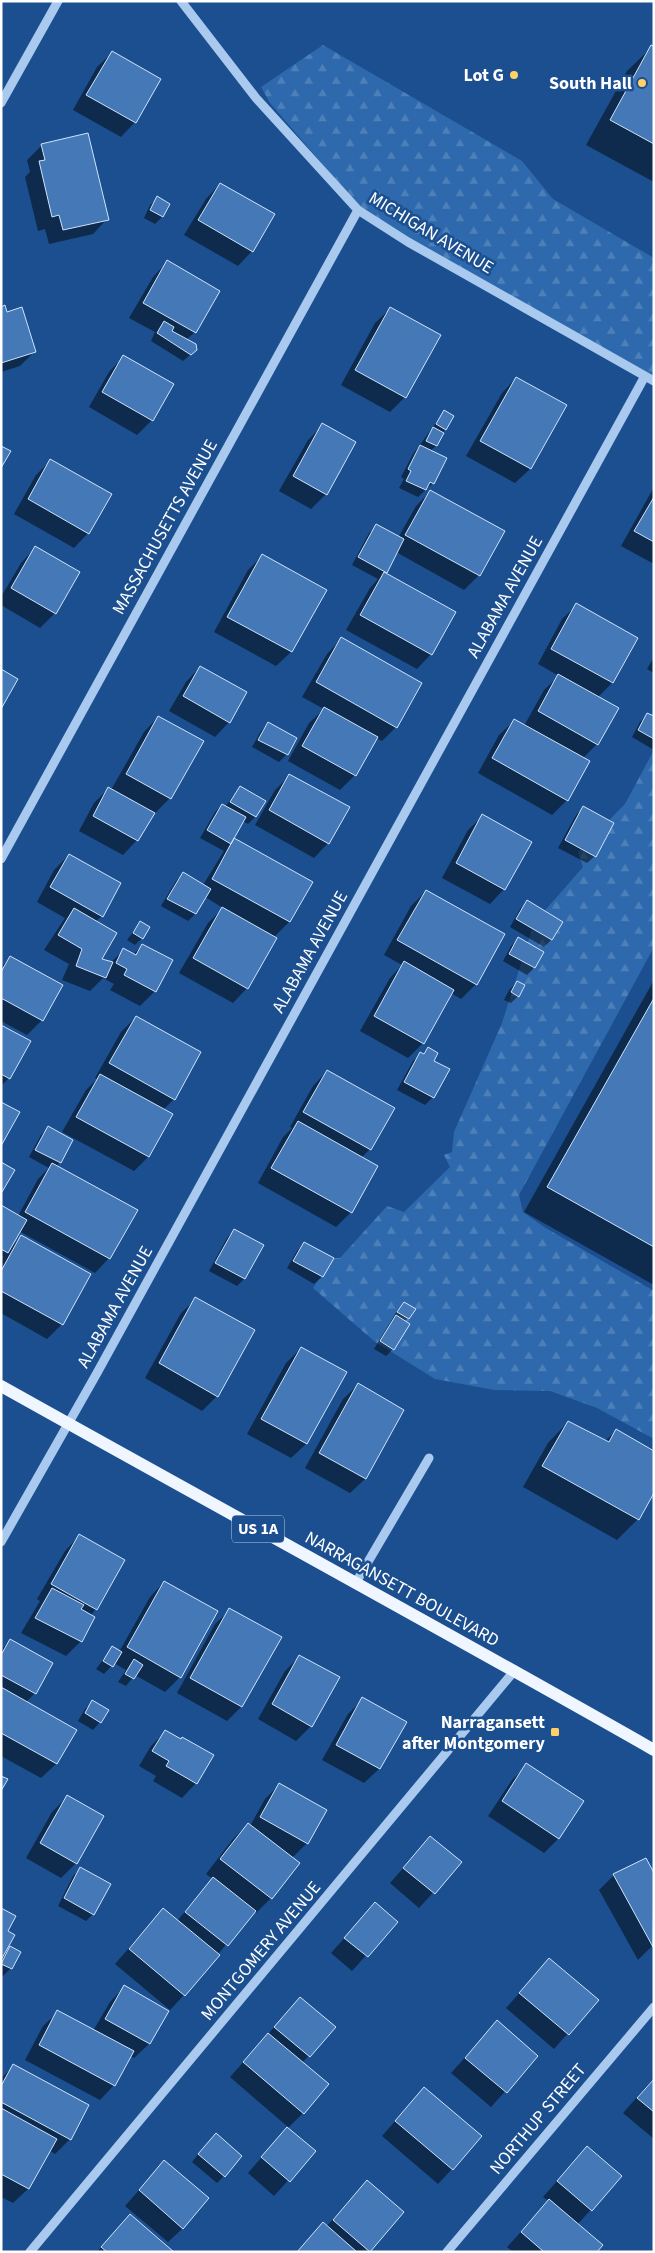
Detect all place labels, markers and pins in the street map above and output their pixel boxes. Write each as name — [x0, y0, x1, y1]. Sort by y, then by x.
place label: Lot G — [463, 63, 504, 88]
marker: Lot G — [508, 69, 520, 81]
place label: South Hall — [549, 71, 632, 96]
marker: South Hall — [636, 77, 648, 89]
place label: Narragansett after Montgomery — [402, 1710, 546, 1756]
marker: Narragansett after Montgomery — [549, 1726, 561, 1738]

